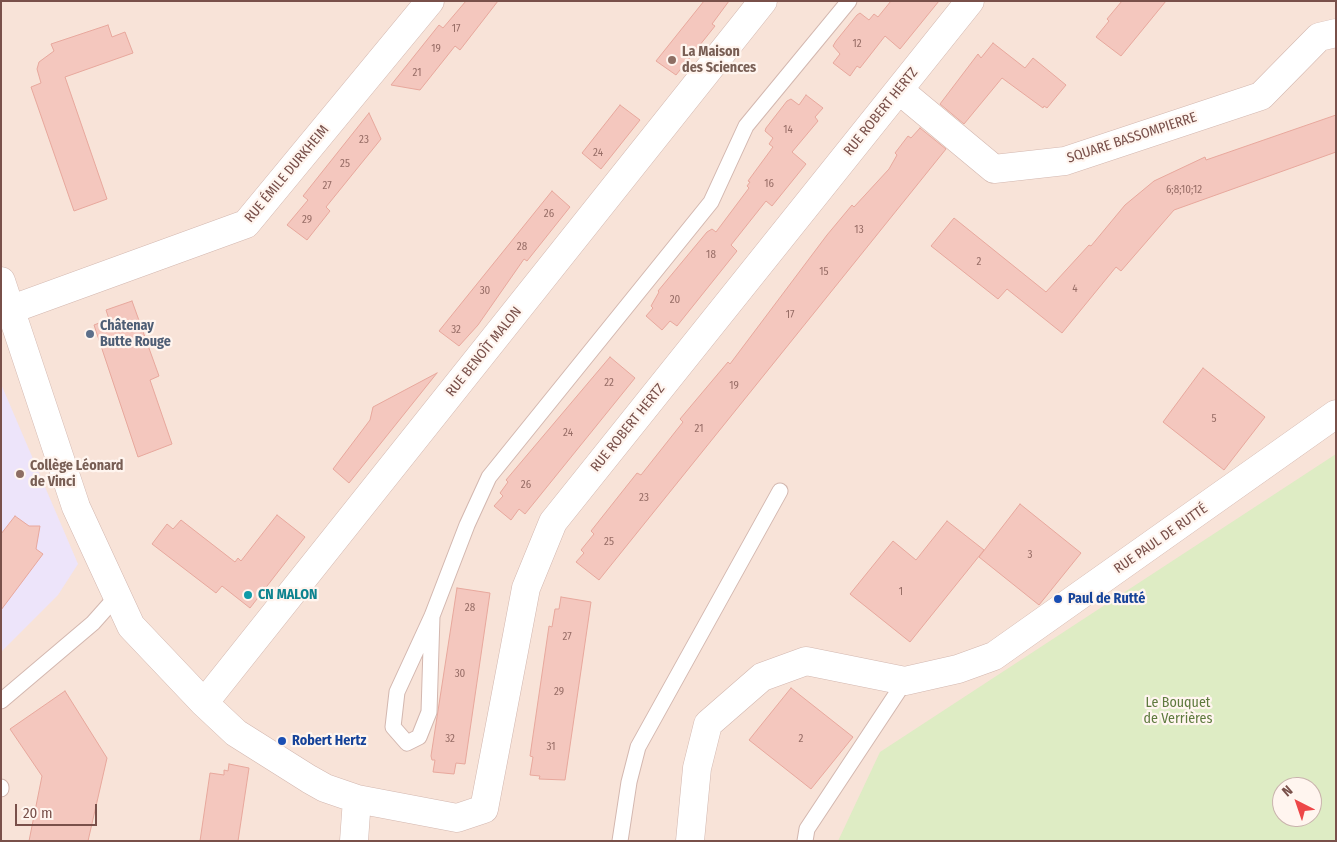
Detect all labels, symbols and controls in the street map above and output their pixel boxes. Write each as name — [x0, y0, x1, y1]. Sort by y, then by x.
house number: 17 — [452, 22, 460, 36]
house number: 12 — [852, 37, 862, 51]
house number: 19 — [431, 42, 441, 56]
place label: La Maison des Sciences — [682, 44, 756, 76]
marker: La Maison des Sciences — [666, 54, 678, 66]
street label: RUE ROBERT HERTZ — [840, 65, 922, 159]
house number: 21 — [413, 66, 421, 80]
street label: SQUARE BASSOMPIERRE — [1065, 109, 1199, 167]
street label: RUE ÉMILE DURKHEIM — [241, 122, 333, 226]
house number: 14 — [783, 123, 793, 137]
house number: 23 — [359, 133, 369, 147]
house number: 24 — [593, 146, 603, 160]
house number: 25 — [340, 157, 350, 171]
house number: 16 — [764, 177, 774, 191]
house number: 27 — [322, 179, 332, 193]
house number: 6;8;10;12 — [1166, 183, 1202, 197]
house number: 26 — [544, 207, 554, 221]
house number: 29 — [302, 213, 312, 227]
house number: 13 — [854, 223, 864, 237]
house number: 28 — [517, 240, 527, 254]
house number: 18 — [706, 248, 716, 262]
house number: 2 — [977, 255, 981, 269]
house number: 15 — [819, 265, 829, 279]
house number: 4 — [1072, 282, 1078, 296]
house number: 30 — [480, 284, 490, 298]
house number: 20 — [670, 293, 680, 307]
street label: RUE BENOÎT MALON — [443, 304, 525, 400]
house number: 17 — [786, 308, 794, 322]
place label: Châtenay Butte Rouge — [100, 318, 171, 351]
house number: 32 — [451, 323, 461, 337]
marker: Châtenay Butte Rouge — [84, 328, 96, 340]
house number: 22 — [604, 376, 614, 390]
house number: 19 — [729, 379, 739, 393]
street label: RUE ROBERT HERTZ — [587, 381, 669, 475]
house number: 5 — [1211, 412, 1217, 426]
house number: 21 — [695, 422, 703, 436]
house number: 24 — [563, 426, 573, 440]
place label: Collège Léonard de Vinci — [30, 458, 123, 491]
marker: Collège Léonard de Vinci — [14, 468, 26, 480]
house number: 26 — [521, 478, 531, 492]
house number: 23 — [639, 491, 649, 505]
street label: RUE PAUL DE RUTTÉ — [1111, 500, 1211, 578]
house number: 25 — [604, 535, 614, 549]
house number: 3 — [1028, 548, 1032, 562]
house number: 1 — [899, 585, 903, 599]
place label: CN MALON — [258, 587, 317, 603]
marker: CN MALON — [242, 589, 254, 601]
place label: Paul de Rutté — [1068, 591, 1145, 607]
marker: Paul de Rutté — [1052, 593, 1064, 605]
house number: 28 — [465, 601, 475, 615]
house number: 27 — [562, 630, 572, 644]
house number: 30 — [455, 667, 465, 681]
house number: 29 — [554, 685, 564, 699]
park label: Le Bouquet de Verrières — [1143, 695, 1213, 728]
house number: 32 — [445, 732, 455, 746]
house number: 2 — [799, 732, 803, 746]
place label: Robert Hertz — [292, 733, 366, 749]
marker: Robert Hertz — [276, 735, 288, 747]
house number: 31 — [547, 740, 555, 754]
north arrow — [1272, 777, 1322, 827]
text: N — [1279, 782, 1296, 800]
scale bar — [18, 794, 100, 826]
text: 20 m — [23, 804, 53, 822]

